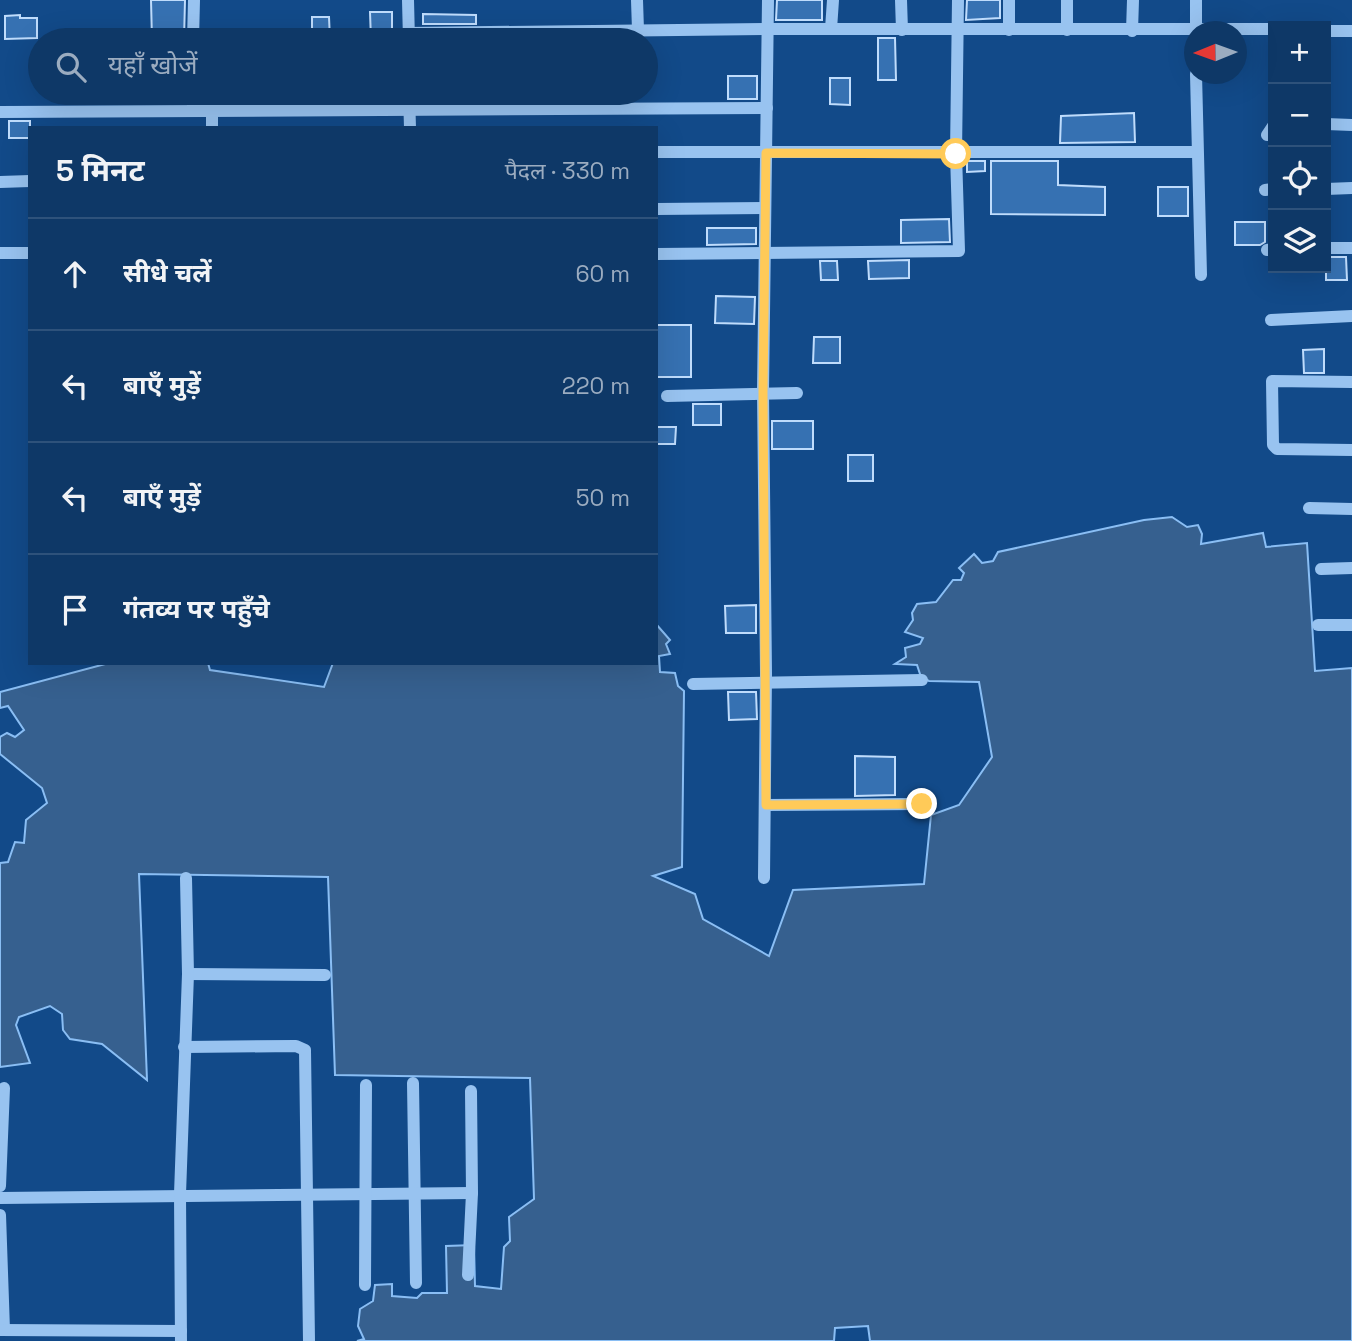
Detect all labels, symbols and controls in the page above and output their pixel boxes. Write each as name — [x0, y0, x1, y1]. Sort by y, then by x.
north arrow — [1184, 21, 1247, 84]
map controls — [1268, 21, 1331, 273]
button: + — [1268, 21, 1331, 84]
search box — [28, 28, 658, 105]
icon: search — [52, 48, 90, 86]
text: यहाँ खोजें — [108, 48, 198, 82]
button: − — [1268, 84, 1331, 147]
route start — [940, 138, 971, 169]
button: locate — [1268, 147, 1331, 210]
text: 5 मिनट — [56, 151, 145, 190]
text: पैदल · 330 m — [505, 156, 630, 186]
button: layers — [1268, 210, 1331, 273]
icon: ahead — [56, 255, 94, 293]
text: सीधे चलें — [123, 256, 212, 290]
text: 60 m — [575, 259, 630, 289]
icon: left — [56, 367, 94, 405]
text: बाएँ मुड़ें — [123, 368, 201, 402]
text: 220 m — [562, 371, 630, 401]
icon: left — [56, 479, 94, 517]
text: बाएँ मुड़ें — [123, 480, 201, 514]
text: 50 m — [576, 483, 630, 513]
icon: arrive — [56, 591, 94, 629]
text: गंतव्य पर पहुँचे — [123, 592, 270, 626]
route end — [906, 788, 937, 819]

